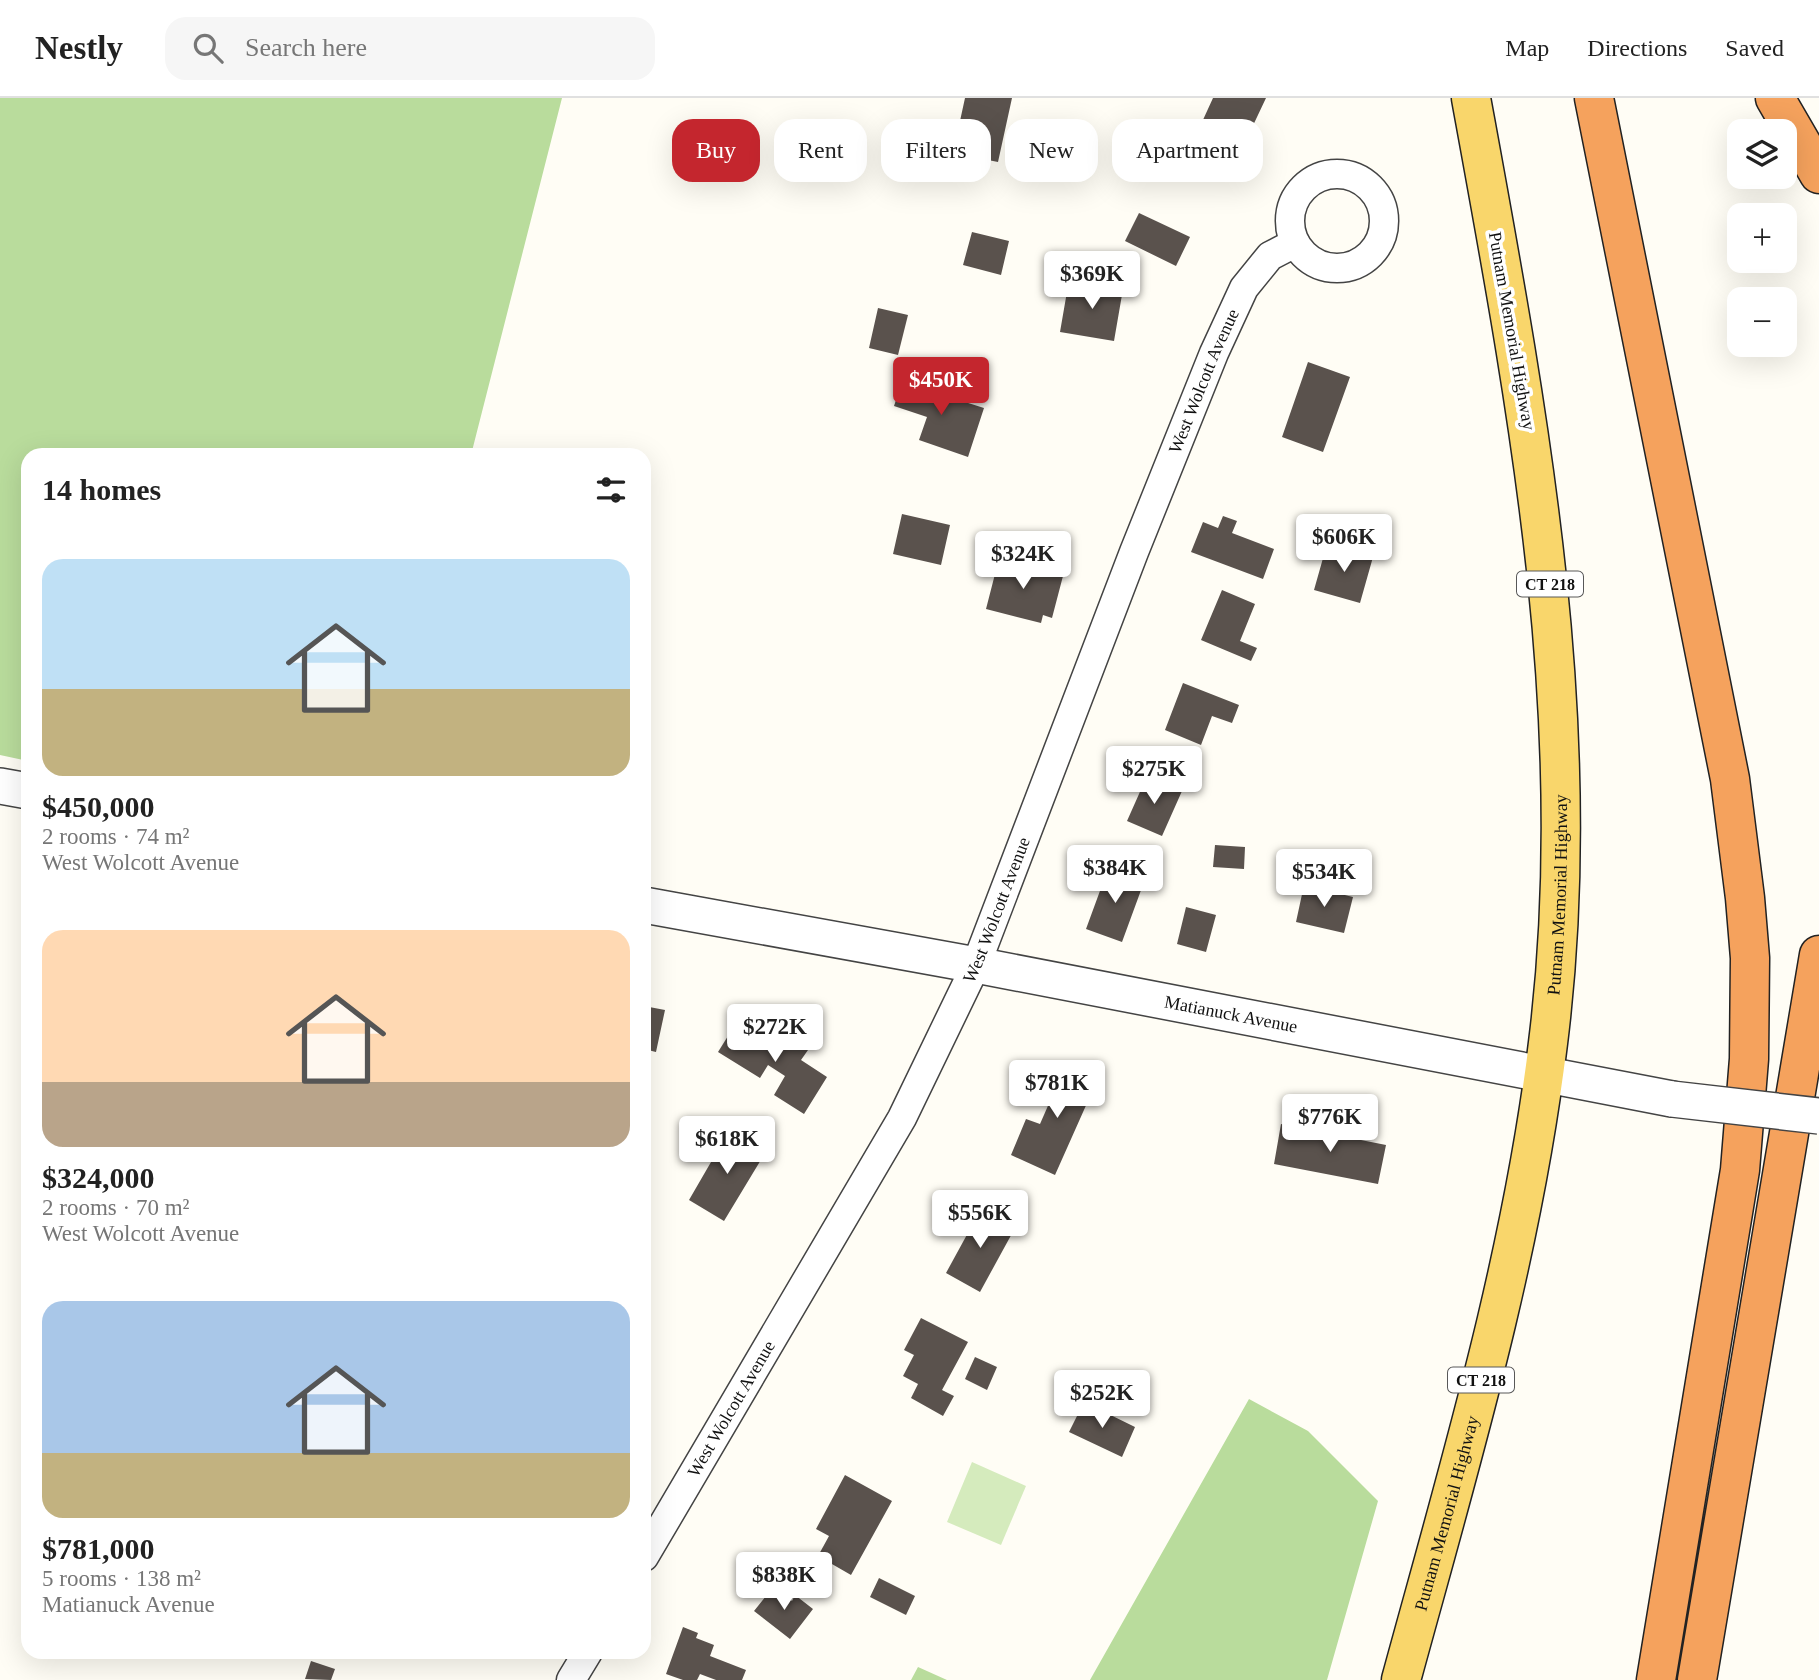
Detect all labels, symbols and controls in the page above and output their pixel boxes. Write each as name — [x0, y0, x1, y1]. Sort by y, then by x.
search box — [165, 17, 655, 80]
icon: search — [189, 29, 227, 67]
text: Nestly — [35, 30, 123, 66]
text: Search here — [245, 33, 367, 62]
text: Map — [1505, 35, 1549, 61]
text: Directions — [1587, 35, 1687, 61]
text: Saved — [1725, 35, 1784, 61]
chip: Buy — [672, 119, 760, 182]
chip: Rent — [774, 119, 867, 182]
chip: Filters — [881, 119, 991, 182]
chip: New — [1005, 119, 1098, 182]
chip: Apartment — [1112, 119, 1263, 182]
map controls — [1727, 119, 1797, 357]
button: layers — [1727, 119, 1797, 189]
button: + — [1727, 203, 1797, 273]
street label: Putnam Memorial Highway — [1485, 230, 1539, 432]
pin: $369K — [1043, 252, 1141, 311]
text: $369K — [1060, 261, 1124, 286]
button: − — [1727, 287, 1797, 357]
street label: West Wolcott Avenue — [1165, 306, 1243, 456]
pin: $450K — [892, 358, 990, 417]
text: $450K — [909, 367, 973, 392]
icon: filters — [592, 471, 630, 509]
text: 14 homes — [42, 473, 161, 506]
pin: $606K — [1295, 514, 1393, 574]
text: $606K — [1312, 524, 1376, 549]
pin: $324K — [974, 532, 1072, 591]
text: $324K — [991, 541, 1055, 566]
road number: CT 218 — [1517, 572, 1583, 597]
icon: home — [273, 605, 399, 731]
pin: $275K — [1105, 746, 1203, 806]
text: $275K — [1122, 756, 1186, 781]
text: $450,000 — [42, 790, 155, 823]
street label: Putnam Memorial Highway — [1543, 794, 1571, 996]
text: 2 rooms · 74 m² — [42, 824, 189, 849]
street label: West Wolcott Avenue — [959, 834, 1034, 986]
pin: $384K — [1066, 846, 1164, 905]
text: West Wolcott Avenue — [42, 850, 239, 875]
pin: $534K — [1275, 850, 1373, 909]
text: $384K — [1083, 855, 1147, 880]
text: $534K — [1292, 859, 1356, 884]
icon: home — [273, 976, 399, 1102]
street label: Matianuck Avenue — [1163, 991, 1299, 1037]
pin: $272K — [726, 1004, 824, 1064]
text: $272K — [743, 1014, 807, 1039]
pin: $781K — [1008, 1060, 1106, 1120]
text: $781K — [1025, 1070, 1089, 1095]
pin: $776K — [1281, 1094, 1379, 1154]
text: $776K — [1298, 1104, 1362, 1129]
pin: $618K — [678, 1116, 776, 1176]
text: $618K — [695, 1126, 759, 1151]
text: $324,000 — [42, 1161, 155, 1194]
pin: $556K — [931, 1190, 1029, 1250]
text: 2 rooms · 70 m² — [42, 1195, 189, 1220]
text: $556K — [948, 1200, 1012, 1225]
text: West Wolcott Avenue — [42, 1221, 239, 1246]
street label: West Wolcott Avenue — [683, 1337, 779, 1480]
icon: home — [273, 1347, 399, 1473]
road number: CT 218 — [1448, 1368, 1514, 1392]
pin: $252K — [1053, 1370, 1151, 1430]
text: $252K — [1070, 1380, 1134, 1405]
street label: Putnam Memorial Highway — [1411, 1414, 1483, 1613]
text: $781,000 — [42, 1532, 155, 1565]
pin: $838K — [735, 1552, 833, 1612]
text: $838K — [752, 1562, 816, 1587]
text: 5 rooms · 138 m² — [42, 1566, 201, 1591]
text: Matianuck Avenue — [42, 1592, 215, 1617]

